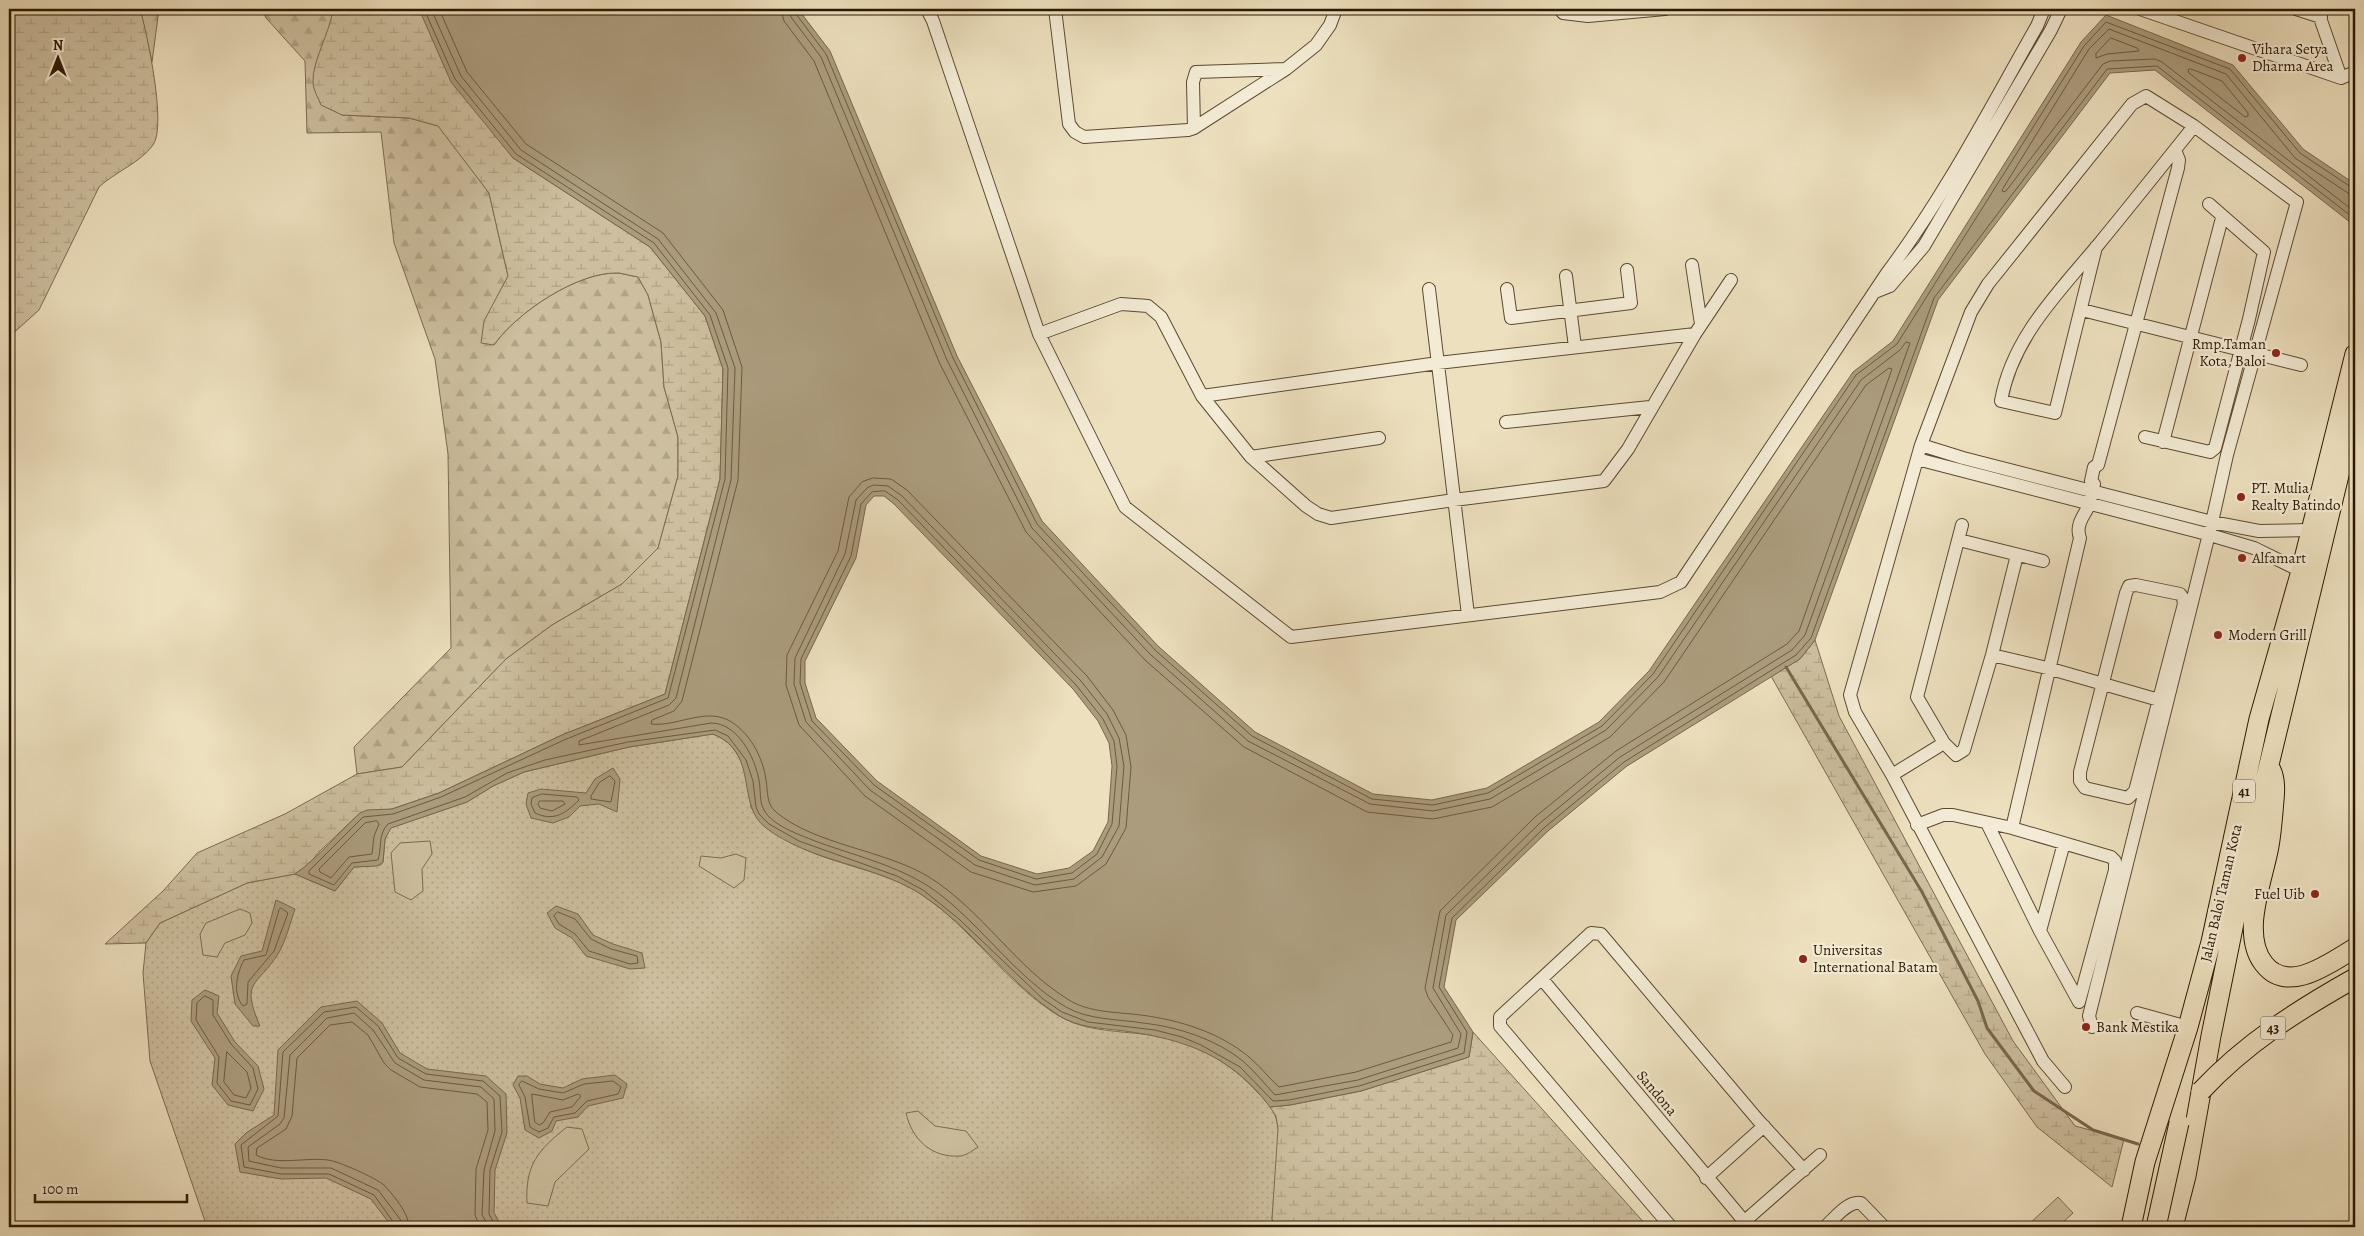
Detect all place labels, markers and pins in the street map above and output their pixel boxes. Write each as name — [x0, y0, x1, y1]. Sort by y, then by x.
place label: Vihara Setya Dharma Area — [2251, 39, 2334, 76]
marker: Vihara Setya Dharma Area — [2236, 52, 2248, 64]
place label: Rmp.Taman Kota, Baloi — [2192, 334, 2266, 371]
marker: Rmp.Taman Kota, Baloi — [2270, 347, 2282, 359]
place label: PT. Mulia Realty Batindo — [2251, 478, 2341, 515]
marker: PT. Mulia Realty Batindo — [2235, 491, 2247, 503]
place label: Alfamart — [2251, 548, 2306, 568]
marker: Alfamart — [2236, 552, 2248, 564]
place label: Modern Grill — [2228, 625, 2307, 645]
marker: Modern Grill — [2212, 629, 2224, 641]
place label: Fuel Uib — [2254, 884, 2305, 904]
marker: Fuel Uib — [2309, 888, 2321, 900]
place label: Universitas International Batam — [1813, 940, 1938, 977]
marker: Universitas International Batam — [1797, 953, 1809, 965]
place label: Bank Mestika — [2096, 1017, 2179, 1037]
marker: Bank Mestika — [2080, 1021, 2092, 1033]

